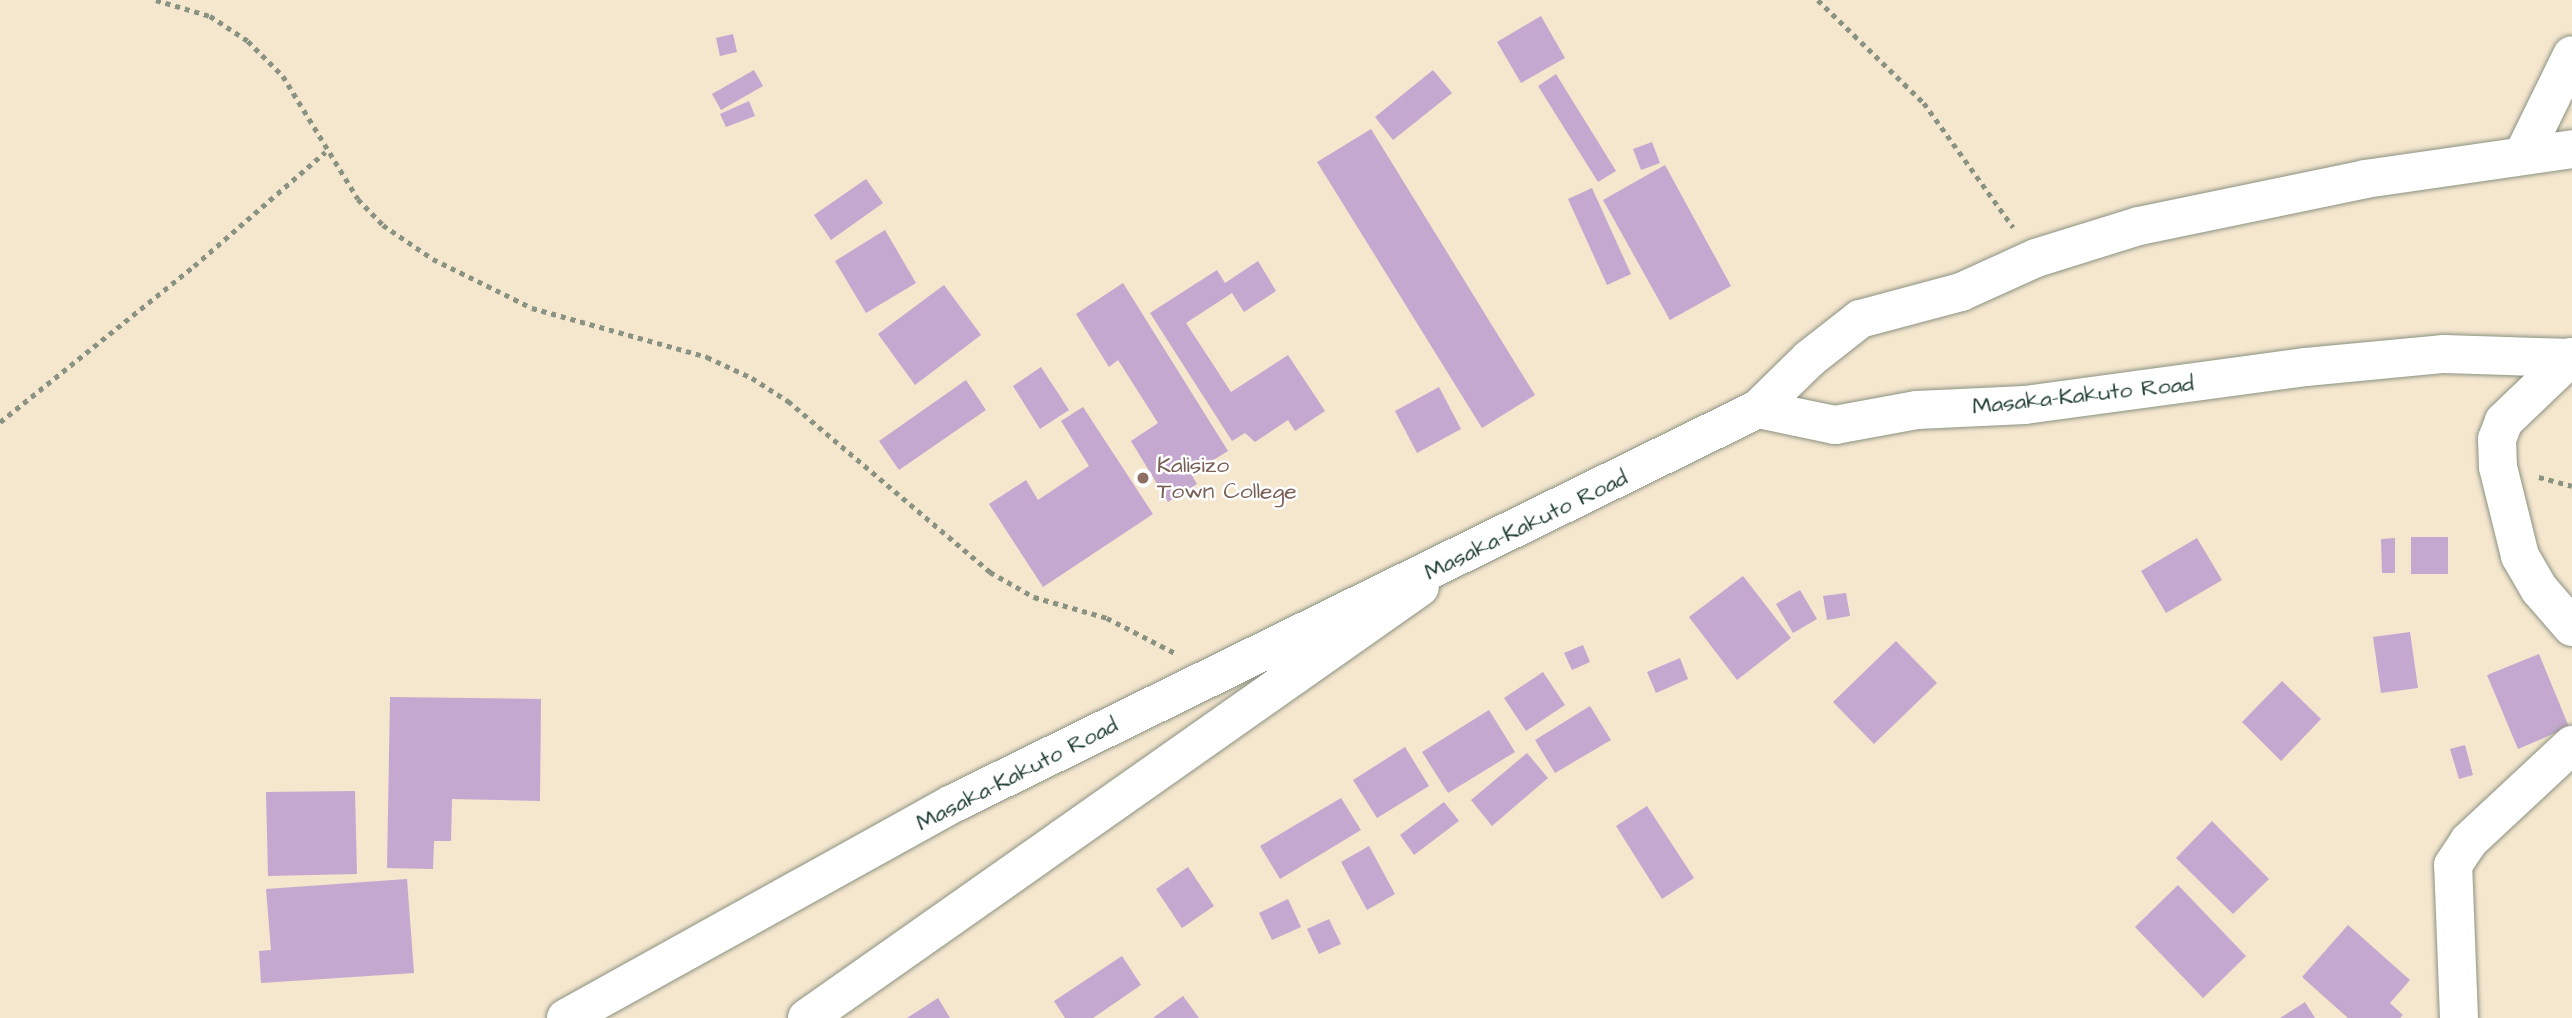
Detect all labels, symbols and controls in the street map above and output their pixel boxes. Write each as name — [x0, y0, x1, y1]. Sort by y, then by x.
street label: Masaka-Kakuto Road — [1971, 370, 2195, 420]
place label: Kalisizo Town College — [1157, 451, 1297, 505]
street label: Masaka-Kakuto Road — [1420, 464, 1632, 586]
marker: Kalisizo Town College — [1135, 470, 1151, 486]
street label: Masaka-Kakuto Road — [912, 711, 1122, 837]

